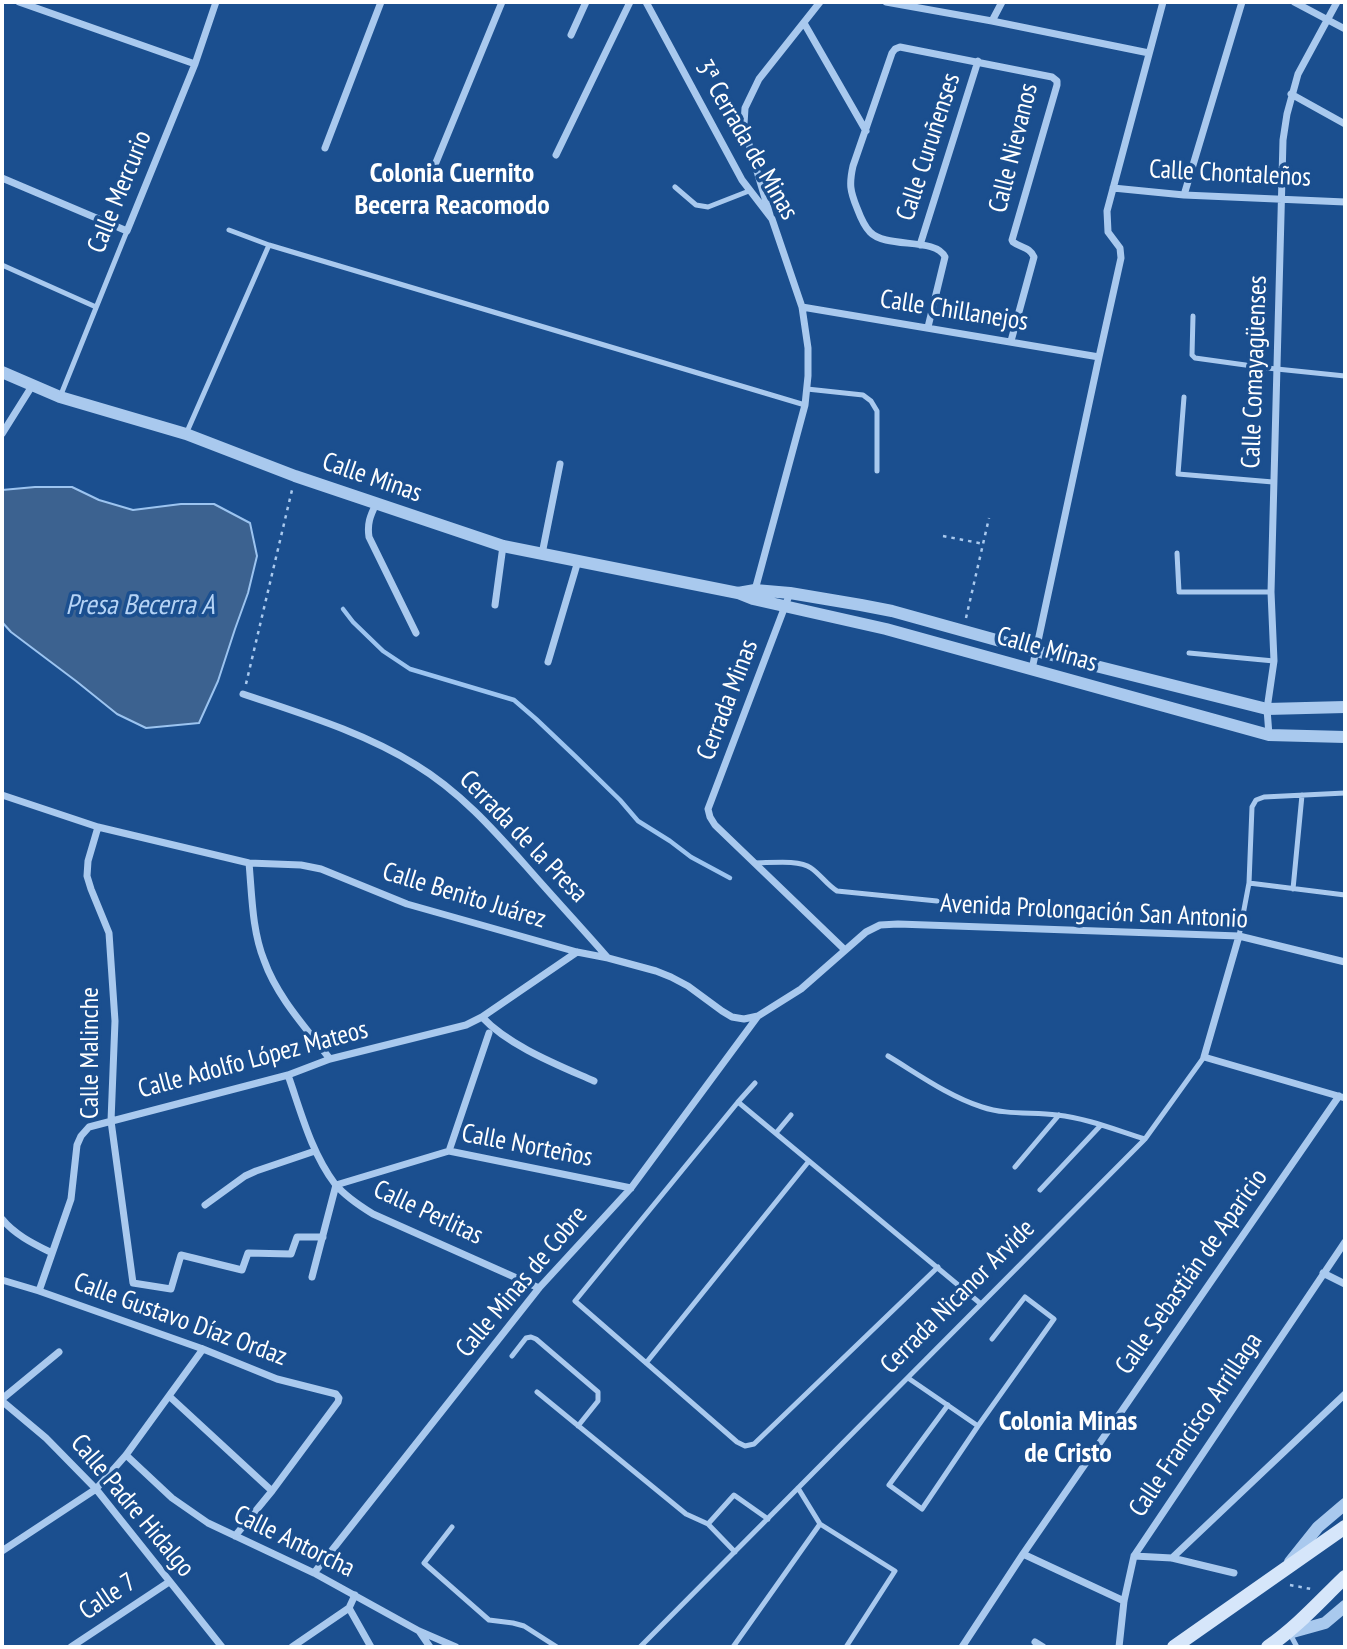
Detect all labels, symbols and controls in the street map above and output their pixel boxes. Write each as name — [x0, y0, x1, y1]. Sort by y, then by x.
street label: 3ª Cerrada de Minas — [688, 54, 804, 226]
street label: Calle Curuñenses — [890, 69, 968, 225]
street label: Calle Nievanos — [983, 80, 1045, 216]
street label: Calle Mercurio — [81, 126, 159, 258]
street label: Calle Chontaleños — [1148, 154, 1312, 194]
district label: Colonia Cuernito Becerra Reacomodo — [354, 157, 550, 223]
street label: Calle Comayagüenses — [1236, 275, 1274, 469]
street label: Calle Chillanejos — [878, 284, 1030, 338]
street label: Calle Minas — [318, 446, 426, 510]
water label: Presa Becerra A — [65, 589, 215, 623]
street label: Calle Minas — [993, 621, 1101, 679]
street label: Cerrada Minas — [691, 635, 765, 765]
street label: Cerrada de la Presa — [452, 765, 594, 909]
street label: Calle Benito Juárez — [379, 856, 549, 936]
street label: Avenida Prolongación San Antonio — [939, 888, 1249, 936]
street label: Calle Malinche — [75, 987, 107, 1119]
street label: Calle Adolfo López Mateos — [135, 1014, 371, 1106]
street label: Calle Norteños — [459, 1118, 595, 1174]
street label: Calle Sebastián de Aparicio — [1109, 1163, 1275, 1381]
street label: Calle Perlitas — [368, 1174, 488, 1252]
street label: Calle Minas de Cobre — [450, 1200, 594, 1364]
street label: Cerrada Nicanor Arvide — [874, 1213, 1042, 1381]
street label: Calle Gustavo Díaz Ordaz — [69, 1267, 291, 1373]
street label: Calle Francisco Arrillaga — [1123, 1327, 1269, 1523]
district label: Colonia Minas de Cristo — [999, 1405, 1137, 1471]
street label: Calle Padre Hidalgo — [63, 1429, 201, 1583]
street label: Calle Antorcha — [229, 1499, 359, 1585]
street label: Calle 7 — [74, 1567, 142, 1627]

